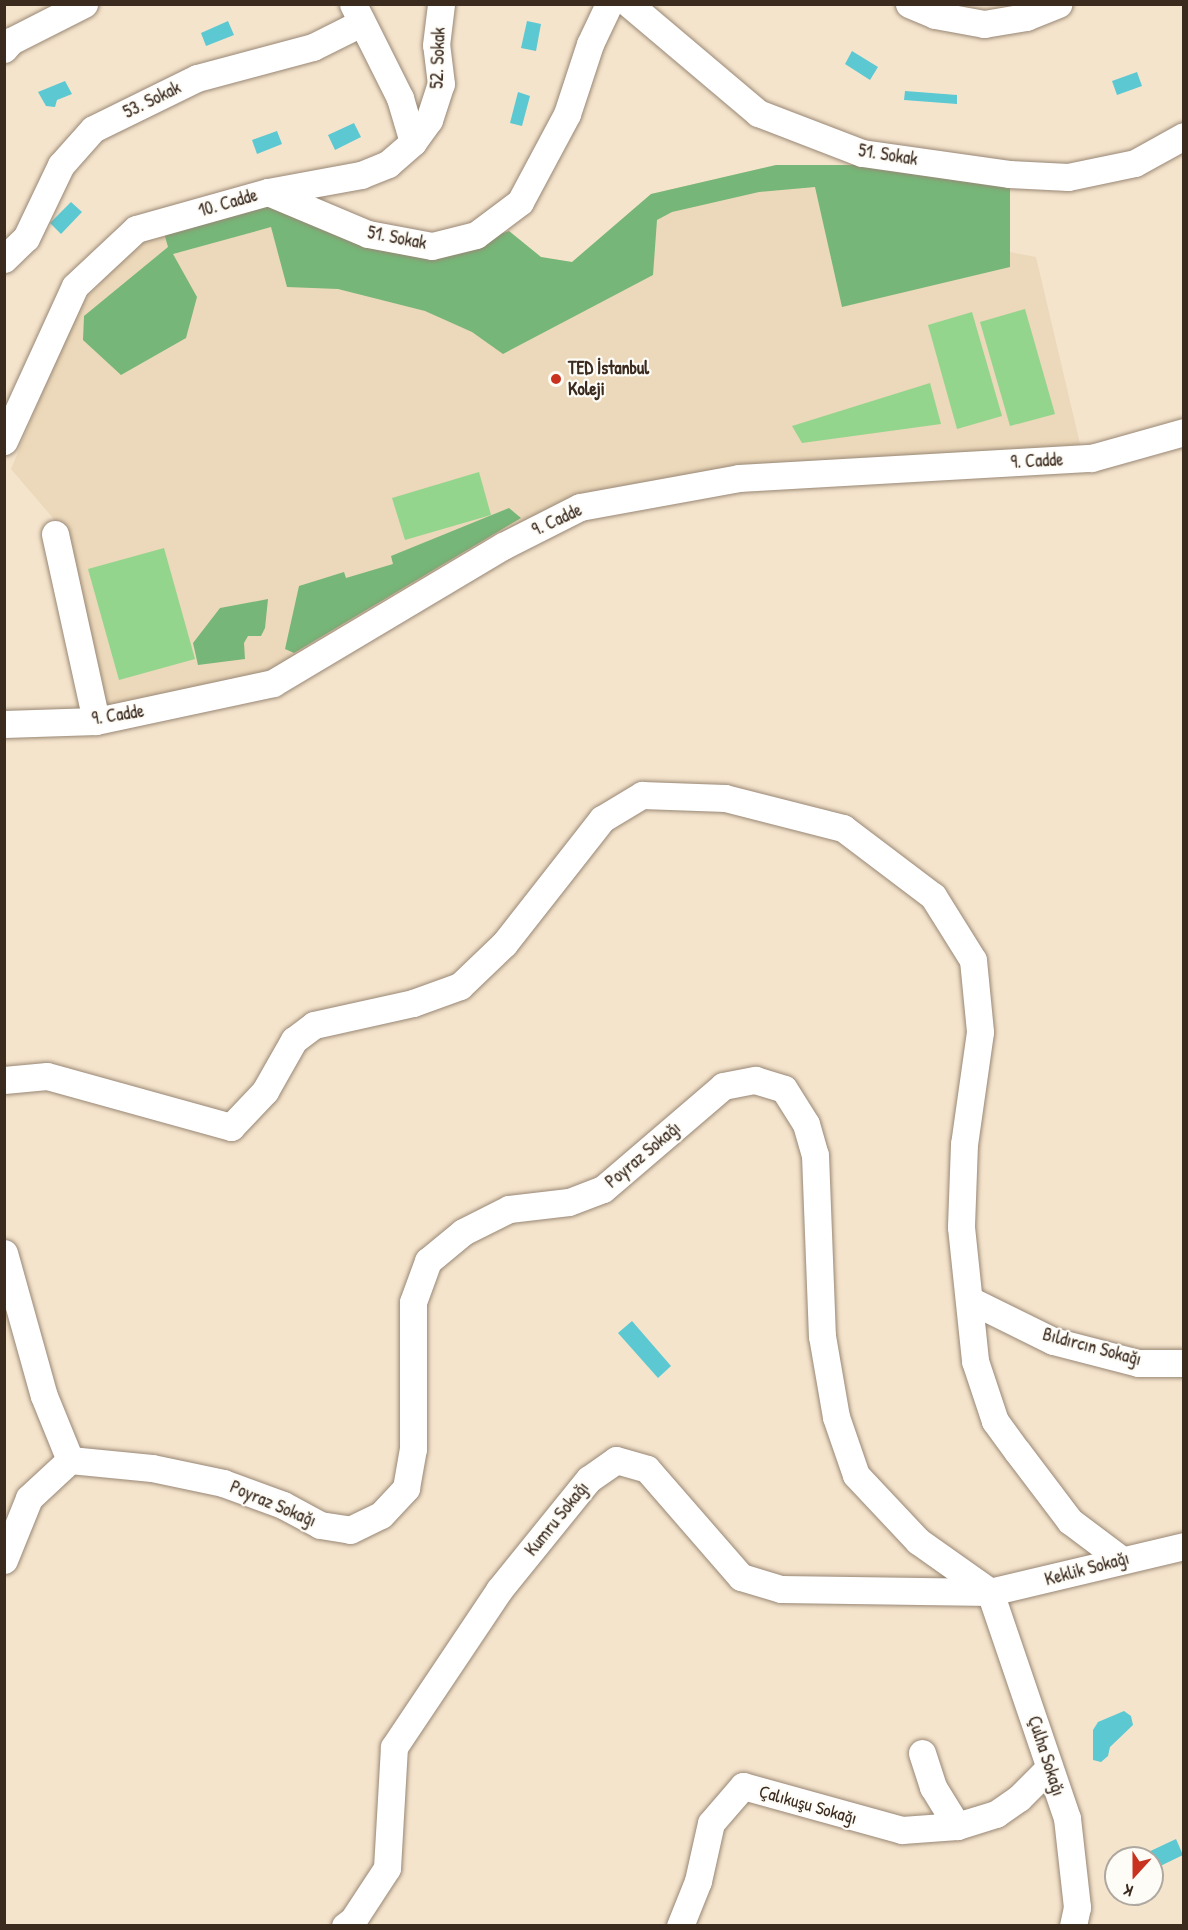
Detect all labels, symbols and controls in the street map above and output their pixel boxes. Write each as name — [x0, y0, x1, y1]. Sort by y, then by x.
street label: 52. Sokak — [426, 27, 450, 89]
street label: 53. Sokak — [120, 77, 184, 123]
street label: 51. Sokak — [857, 140, 919, 170]
street label: 10. Cadde — [196, 184, 260, 222]
street label: 51. Sokak — [366, 222, 428, 254]
place label: TED İstanbul Koleji — [568, 358, 649, 400]
marker: TED İstanbul Koleji — [549, 372, 563, 386]
street label: 9. Cadde — [1010, 449, 1064, 473]
street label: 9. Cadde — [529, 499, 585, 541]
street label: 9. Cadde — [90, 700, 146, 730]
street label: Poyraz Sokağı — [601, 1117, 685, 1193]
street label: Bıldırcın Sokağı — [1040, 1323, 1144, 1371]
street label: Poyraz Sokağı — [227, 1476, 319, 1532]
street label: Kumru Sokağı — [521, 1478, 593, 1560]
street label: Keklik Sokağı — [1042, 1547, 1132, 1591]
street label: Çulha Sokağı — [1023, 1713, 1069, 1799]
street label: Çalıkuşu Sokağı — [757, 1781, 859, 1829]
north arrow — [1104, 1846, 1164, 1906]
text: K — [1120, 1879, 1136, 1903]

